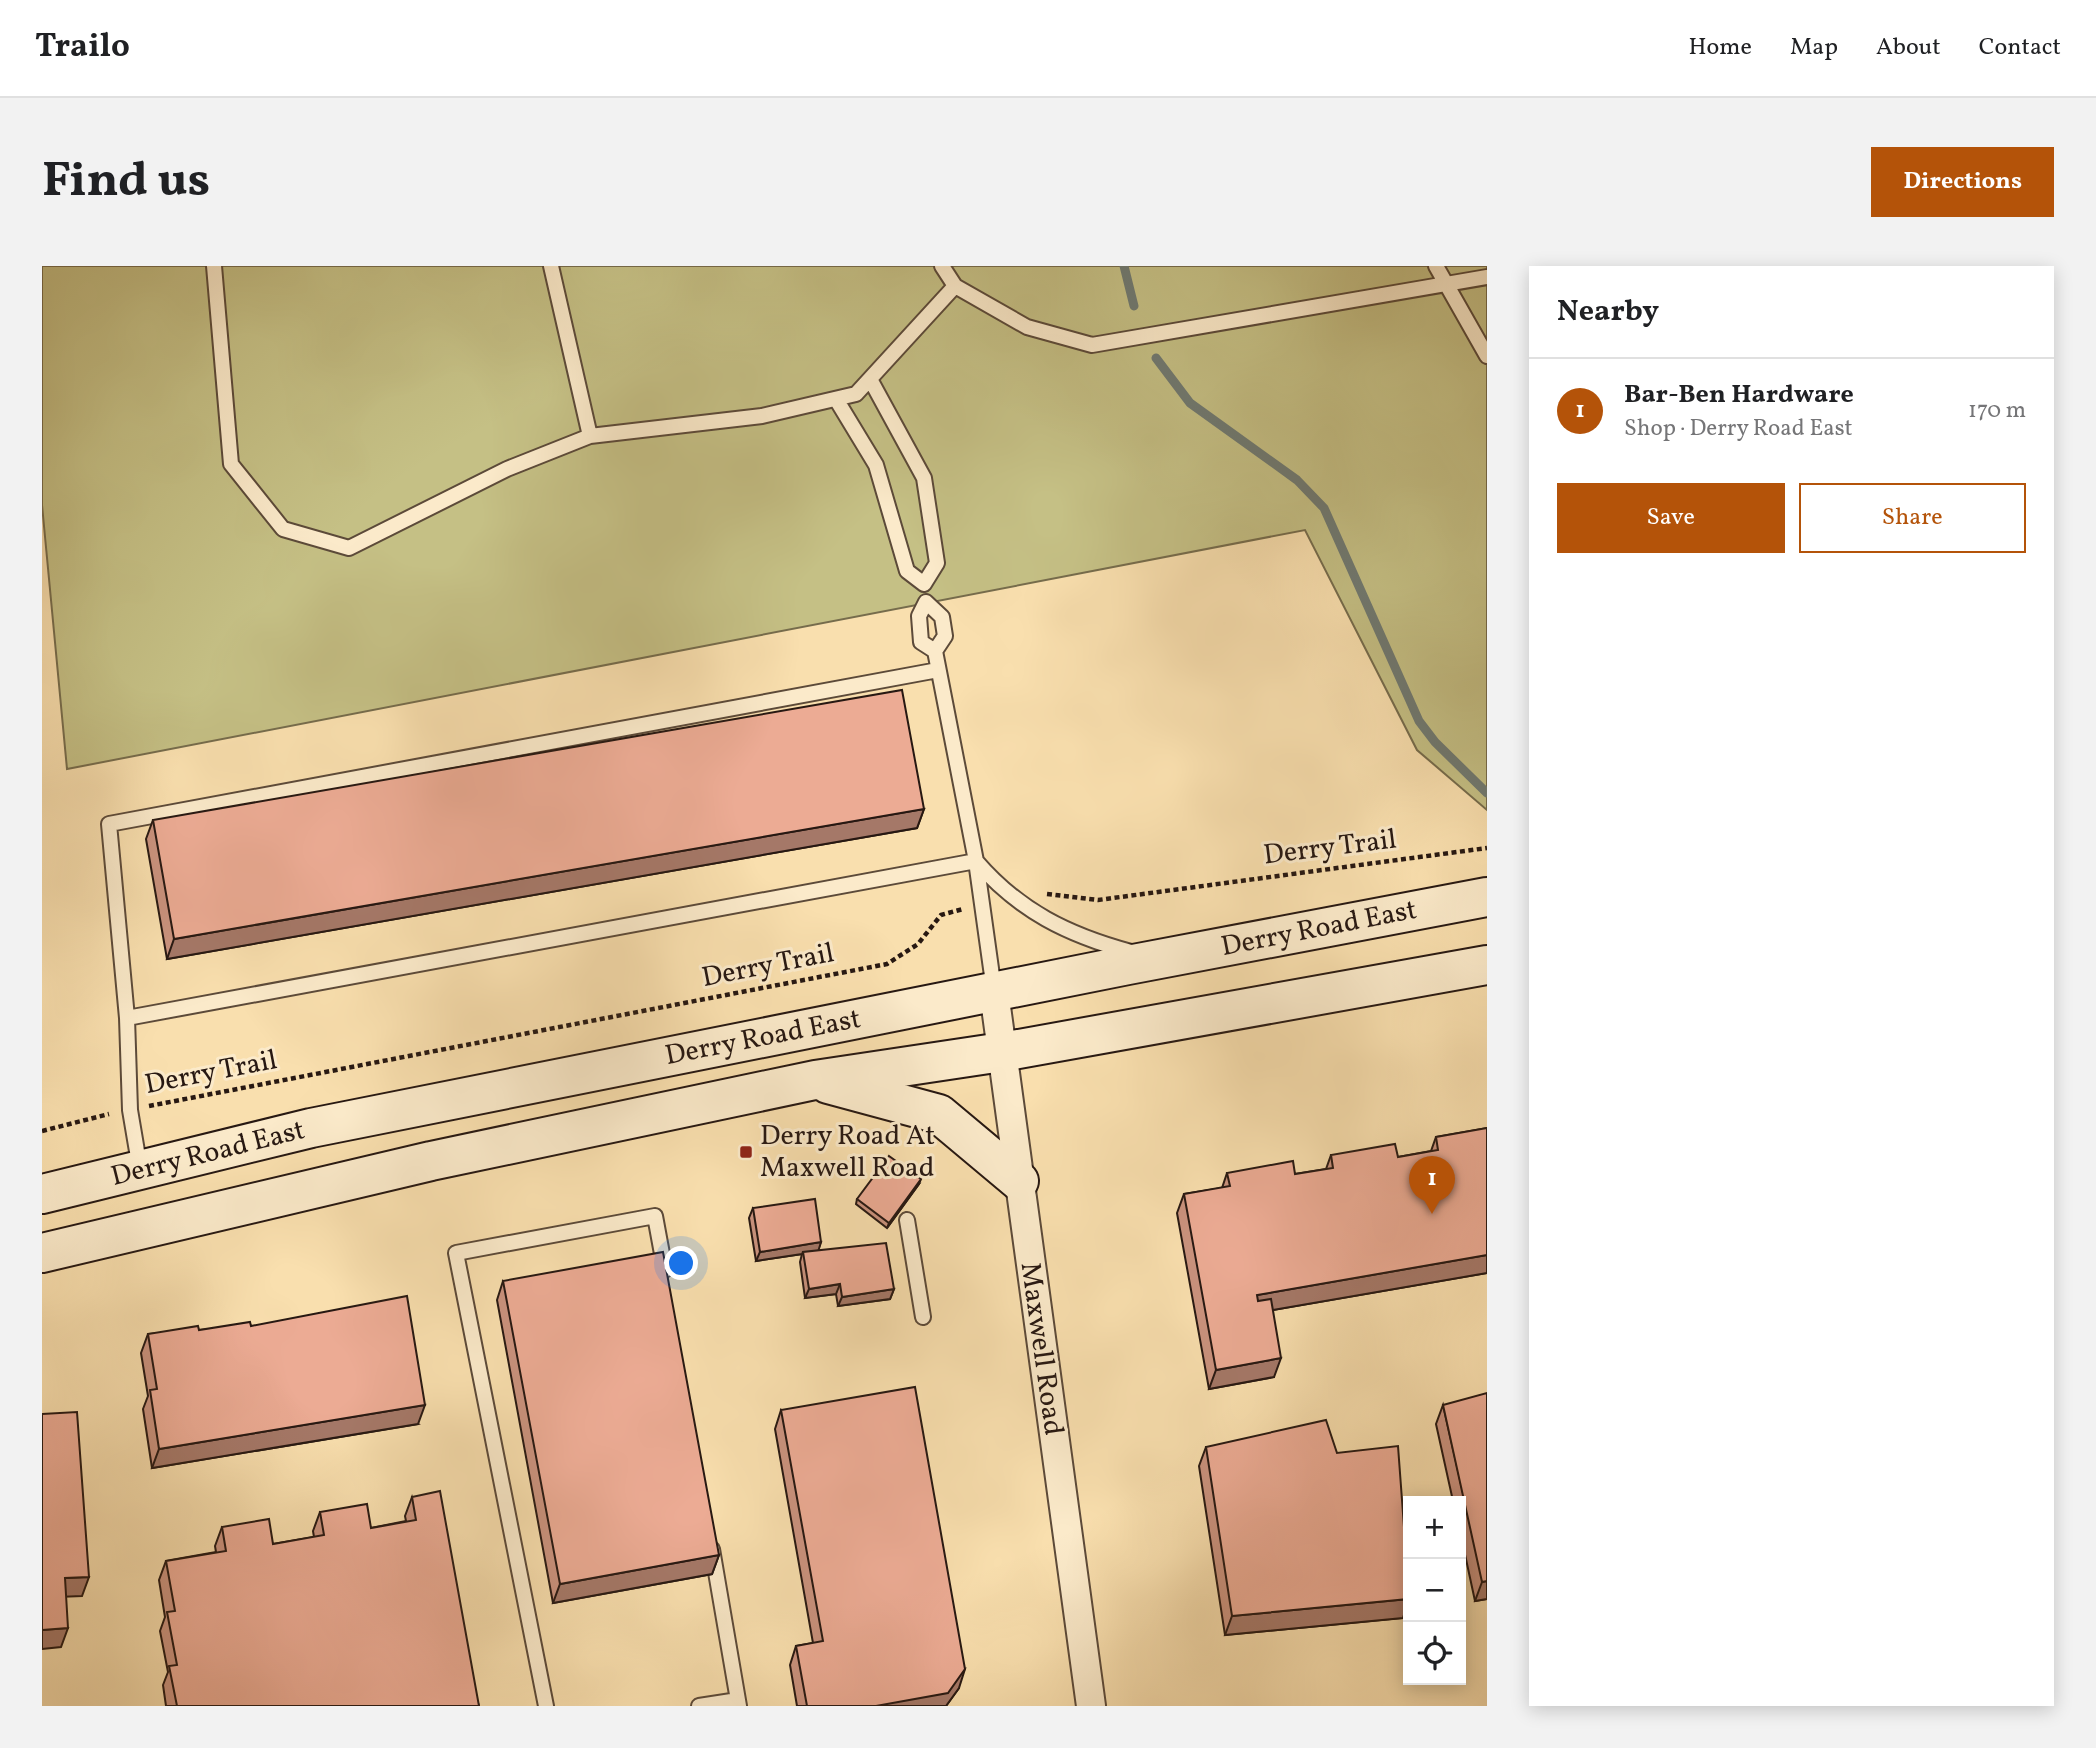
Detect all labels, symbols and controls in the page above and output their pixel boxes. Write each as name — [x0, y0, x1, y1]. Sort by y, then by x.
text: Trailo — [35, 25, 130, 71]
text: Home — [1688, 31, 1752, 65]
text: Map — [1790, 31, 1838, 65]
text: About — [1876, 31, 1941, 65]
text: Contact — [1979, 31, 2061, 65]
button: Directions — [1871, 147, 2054, 217]
text: Find us — [42, 148, 210, 217]
text: Nearby — [1557, 291, 1659, 333]
text: Bar-Ben Hardware — [1624, 377, 1854, 413]
text: 1 — [1575, 395, 1585, 427]
text: 170 m — [1968, 395, 2026, 427]
text: Shop · Derry Road East — [1624, 413, 1853, 445]
button: Save — [1557, 483, 1785, 553]
button: Share — [1799, 483, 2026, 553]
street label: Derry Trail — [1261, 820, 1399, 876]
street label: Derry Road East — [1218, 891, 1420, 967]
street label: Derry Trail — [699, 934, 837, 998]
street label: Derry Road East — [662, 1000, 864, 1076]
street label: Derry Trail — [142, 1041, 280, 1105]
street label: Derry Road East — [107, 1111, 309, 1197]
place label: Derry Road At Maxwell Road — [760, 1117, 935, 1188]
marker: Derry Road At Maxwell Road — [738, 1144, 754, 1160]
pin: 1 — [1409, 1156, 1455, 1214]
your location — [664, 1246, 698, 1280]
street label: Maxwell Road — [1010, 1260, 1072, 1438]
map controls — [1403, 1496, 1466, 1685]
button: + — [1403, 1496, 1466, 1559]
button: − — [1403, 1559, 1466, 1622]
button: locate — [1403, 1622, 1466, 1685]

